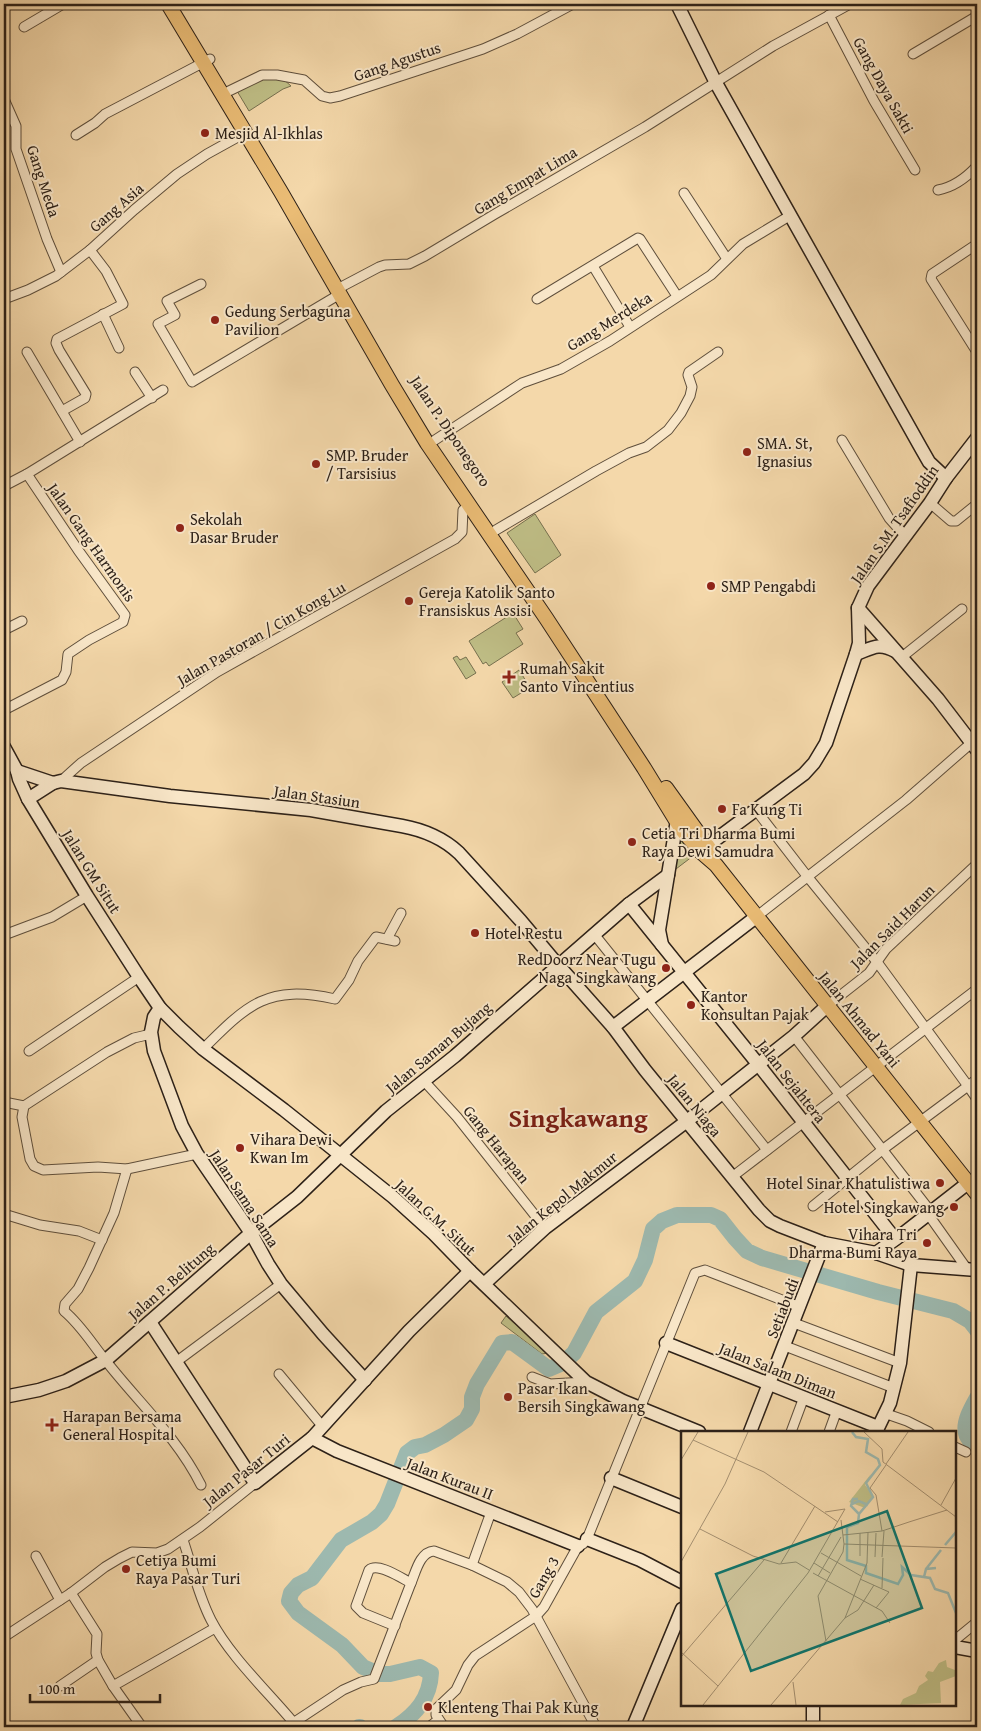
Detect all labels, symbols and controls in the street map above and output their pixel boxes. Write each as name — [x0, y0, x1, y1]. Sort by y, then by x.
street label: Gang Daya Sakti — [848, 32, 921, 138]
street label: Gang Agustus — [350, 35, 444, 87]
place label: Mesjid Al-Ikhlas — [215, 121, 323, 145]
marker: Mesjid Al-Ikhlas — [199, 127, 211, 139]
street label: Gang Empat Lima — [469, 139, 582, 220]
street label: Gang Meda — [21, 142, 67, 220]
street label: Gang Asia — [83, 176, 149, 238]
street label: Gang Merdeka — [562, 285, 657, 357]
place label: Gedung Serbaguna Pavilion — [225, 299, 351, 341]
marker: Gedung Serbaguna Pavilion — [209, 314, 221, 326]
street label: Jalan P. Diponegoro — [404, 369, 497, 491]
place label: SMA. St, Ignasius — [757, 431, 813, 473]
place label: SMP. Bruder / Tarsisius — [326, 443, 409, 485]
marker: SMA. St, Ignasius — [741, 446, 753, 458]
marker: SMP. Bruder / Tarsisius — [310, 458, 322, 470]
street label: Jalan S.M. Tsafioddin — [843, 460, 944, 590]
street label: Jalan Gang Harmonis — [41, 476, 142, 606]
place label: Sekolah Dasar Bruder — [190, 507, 279, 549]
marker: Sekolah Dasar Bruder — [174, 522, 186, 534]
place label: SMP Pengabdi — [721, 574, 816, 598]
street label: Jalan Pastoran / Cin Kong Lu — [170, 575, 350, 692]
place label: Gereja Katolik Santo Fransiskus Assisi — [419, 580, 555, 622]
marker: SMP Pengabdi — [705, 580, 717, 592]
marker: Gereja Katolik Santo Fransiskus Assisi — [403, 595, 415, 607]
place label: Rumah Sakit Santo Vincentius — [520, 656, 634, 698]
marker: Rumah Sakit Santo Vincentius — [502, 670, 516, 684]
street label: Jalan Stasiun — [270, 778, 362, 814]
place label: Fa Kung Ti — [732, 797, 803, 821]
marker: Fa Kung Ti — [716, 803, 728, 815]
place label: Cetia Tri Dharma Bumi Raya Dewi Samudra — [642, 821, 796, 863]
street label: Jalan GM Situt — [55, 822, 128, 918]
marker: Cetia Tri Dharma Bumi Raya Dewi Samudra — [626, 836, 638, 848]
street label: Jalan Said Harun — [843, 878, 940, 975]
place label: Hotel Restu — [485, 921, 563, 945]
marker: Hotel Restu — [469, 927, 481, 939]
place label: RedDoorz Near Tugu Naga Singkawang — [518, 947, 656, 989]
marker: RedDoorz Near Tugu Naga Singkawang — [660, 962, 672, 974]
street label: Jalan Ahmad Yani — [812, 964, 907, 1073]
place label: Kantor Konsultan Pajak — [701, 984, 810, 1026]
street label: Jalan Saman Bujang — [378, 995, 496, 1100]
marker: Kantor Konsultan Pajak — [685, 999, 697, 1011]
street label: Jalan Sejahtera — [750, 1032, 833, 1128]
street label: Jalan Niaga — [661, 1067, 728, 1142]
district label: Singkawang — [508, 1098, 648, 1137]
street label: Gang Harapan — [458, 1100, 536, 1188]
place label: Vihara Dewi Kwan Im — [250, 1127, 333, 1169]
marker: Vihara Dewi Kwan Im — [234, 1142, 246, 1154]
street label: Jalan Sama Sama — [203, 1143, 286, 1252]
street label: Jalan Kepol Makmur — [500, 1145, 623, 1250]
place label: Hotel Sinar Khatulistiwa — [767, 1171, 930, 1195]
street label: Jalan G.M. Situt — [389, 1172, 482, 1261]
marker: Hotel Sinar Khatulistiwa — [934, 1177, 946, 1189]
place label: Hotel Singkawang — [824, 1195, 944, 1219]
marker: Hotel Singkawang — [948, 1201, 960, 1213]
place label: Vihara Tri Dharma Bumi Raya — [789, 1222, 918, 1264]
street label: Jalan P. Belitung — [121, 1236, 220, 1327]
marker: Vihara Tri Dharma Bumi Raya — [921, 1237, 933, 1249]
street label: Setiabudi — [760, 1274, 805, 1342]
street label: Jalan Salam Diman — [714, 1335, 840, 1405]
place label: Pasar Ikan Bersih Singkawang — [518, 1376, 645, 1418]
marker: Pasar Ikan Bersih Singkawang — [502, 1391, 514, 1403]
place label: Harapan Bersama General Hospital — [63, 1404, 182, 1446]
marker: Harapan Bersama General Hospital — [45, 1418, 59, 1432]
street label: Jalan Pasar Turi — [196, 1427, 295, 1514]
inset map — [681, 1431, 956, 1706]
street label: Jalan Kurau II — [401, 1450, 497, 1506]
place label: Cetiya Bumi Raya Pasar Turi — [136, 1548, 241, 1590]
street label: Gang 3 — [521, 1551, 565, 1603]
marker: Cetiya Bumi Raya Pasar Turi — [120, 1563, 132, 1575]
scale bar — [30, 1671, 160, 1703]
text: 100 m — [38, 1678, 76, 1699]
place label: Klenteng Thai Pak Kung — [438, 1695, 599, 1719]
marker: Klenteng Thai Pak Kung — [422, 1701, 434, 1713]

